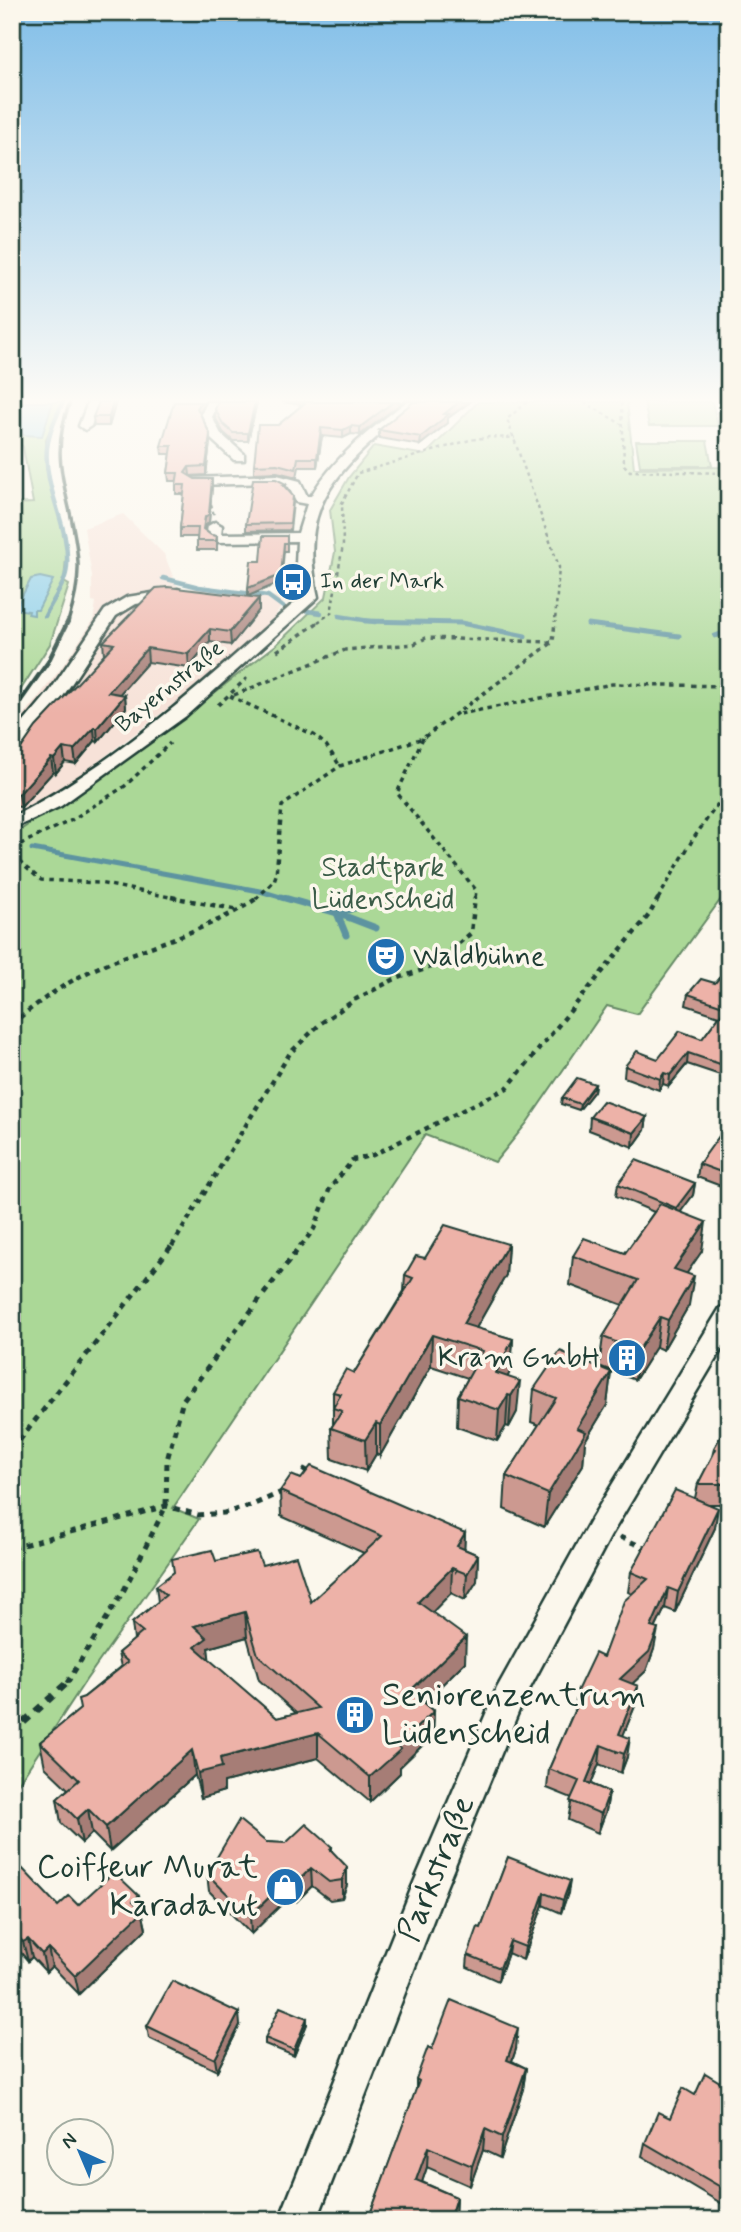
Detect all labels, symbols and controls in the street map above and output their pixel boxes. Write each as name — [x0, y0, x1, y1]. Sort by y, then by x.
bus stop icon: In der Mark — [272, 561, 314, 603]
place label: In der Mark — [320, 567, 444, 597]
street label: Bayernstraße — [109, 634, 231, 740]
park label: Stadtpark Lüdenscheid — [312, 850, 454, 919]
theatre icon: Waldbühne — [365, 936, 407, 978]
place label: Waldbühne — [413, 939, 545, 976]
building icon: Kram GmbH — [606, 1337, 648, 1379]
place label: Kram GmbH — [438, 1340, 600, 1377]
place label: Seniorenzentrum Lüdenscheid — [382, 1674, 646, 1756]
building icon: Seniorenzentrum Lüdenscheid — [334, 1694, 376, 1736]
street label: Parkstraße — [388, 1790, 486, 1948]
place label: Coiffeur Murat Karadavut — [37, 1846, 258, 1928]
shop icon: Coiffeur Murat Karadavut — [264, 1866, 306, 1908]
north arrow — [46, 2116, 116, 2186]
text: N — [56, 2127, 82, 2154]

